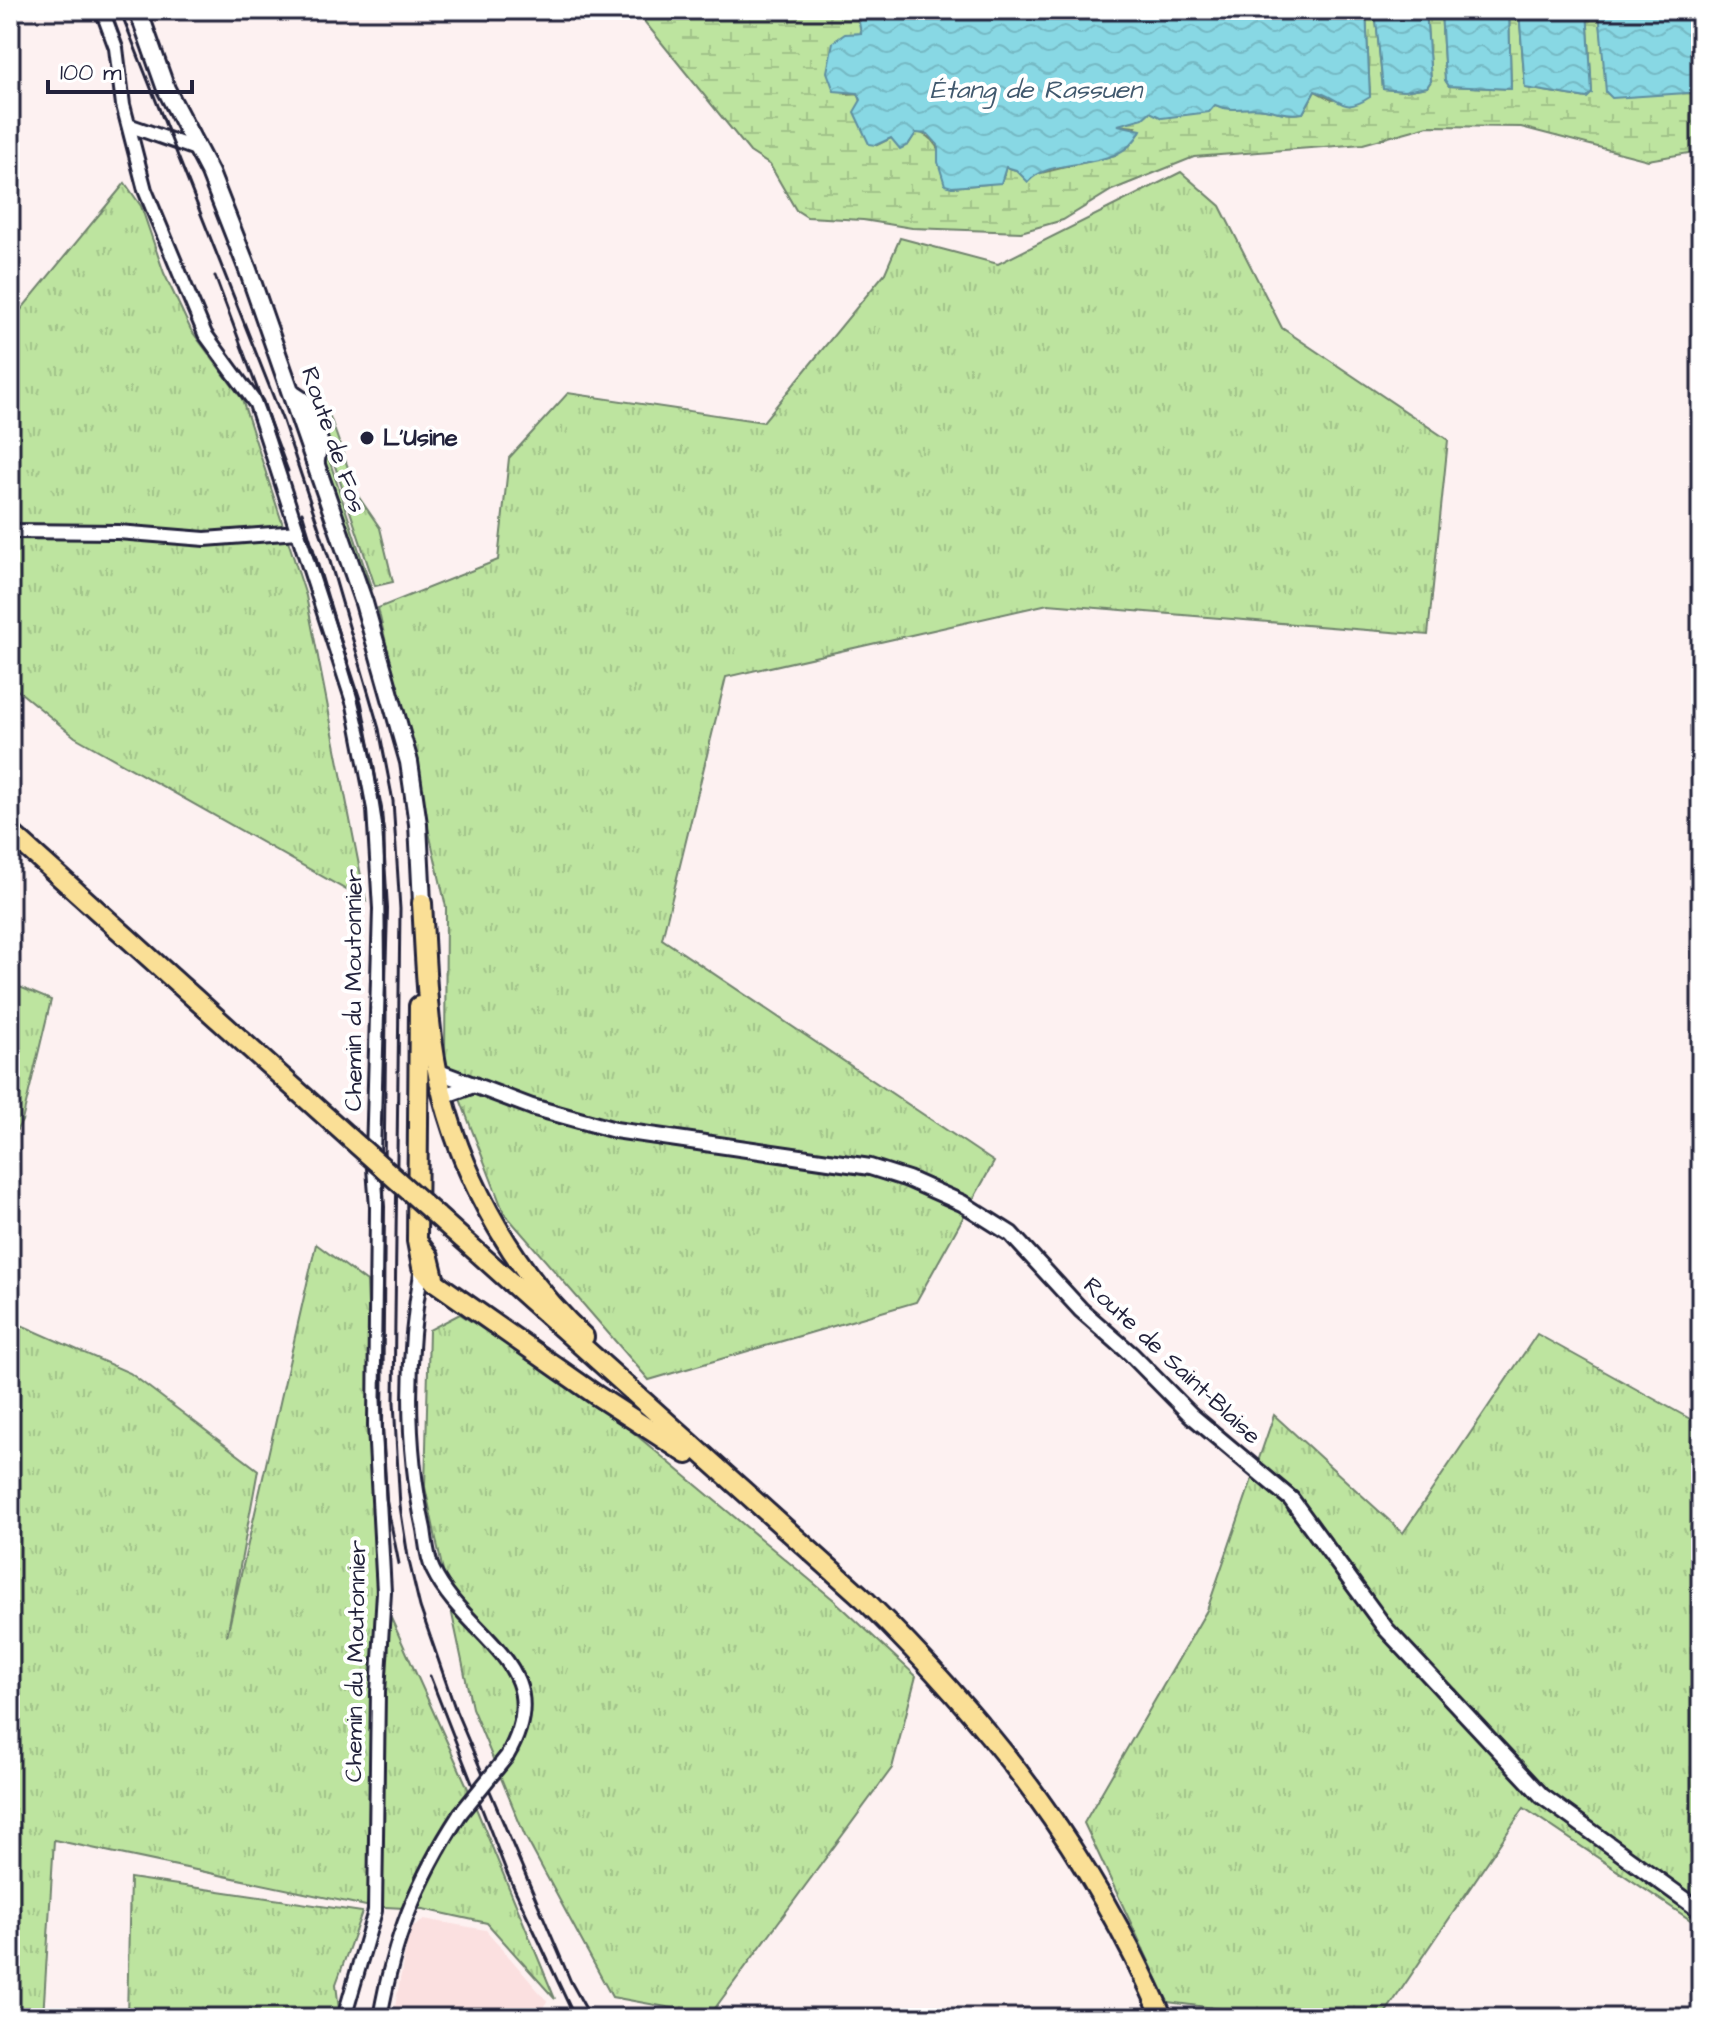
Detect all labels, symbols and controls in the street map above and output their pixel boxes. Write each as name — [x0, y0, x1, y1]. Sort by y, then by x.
scale bar — [48, 44, 192, 94]
text: 100 m — [60, 56, 122, 90]
water label: Étang de Rassuen — [930, 72, 1144, 109]
street label: Route de Fos — [292, 363, 374, 517]
place label: L'Usine — [383, 421, 458, 455]
marker: L'Usine — [358, 429, 376, 447]
street label: Chemin du Moutonnier — [337, 869, 371, 1111]
street label: Route de Saint-Blaise — [1076, 1269, 1268, 1453]
street label: Chemin du Moutonnier — [337, 1539, 375, 1783]

